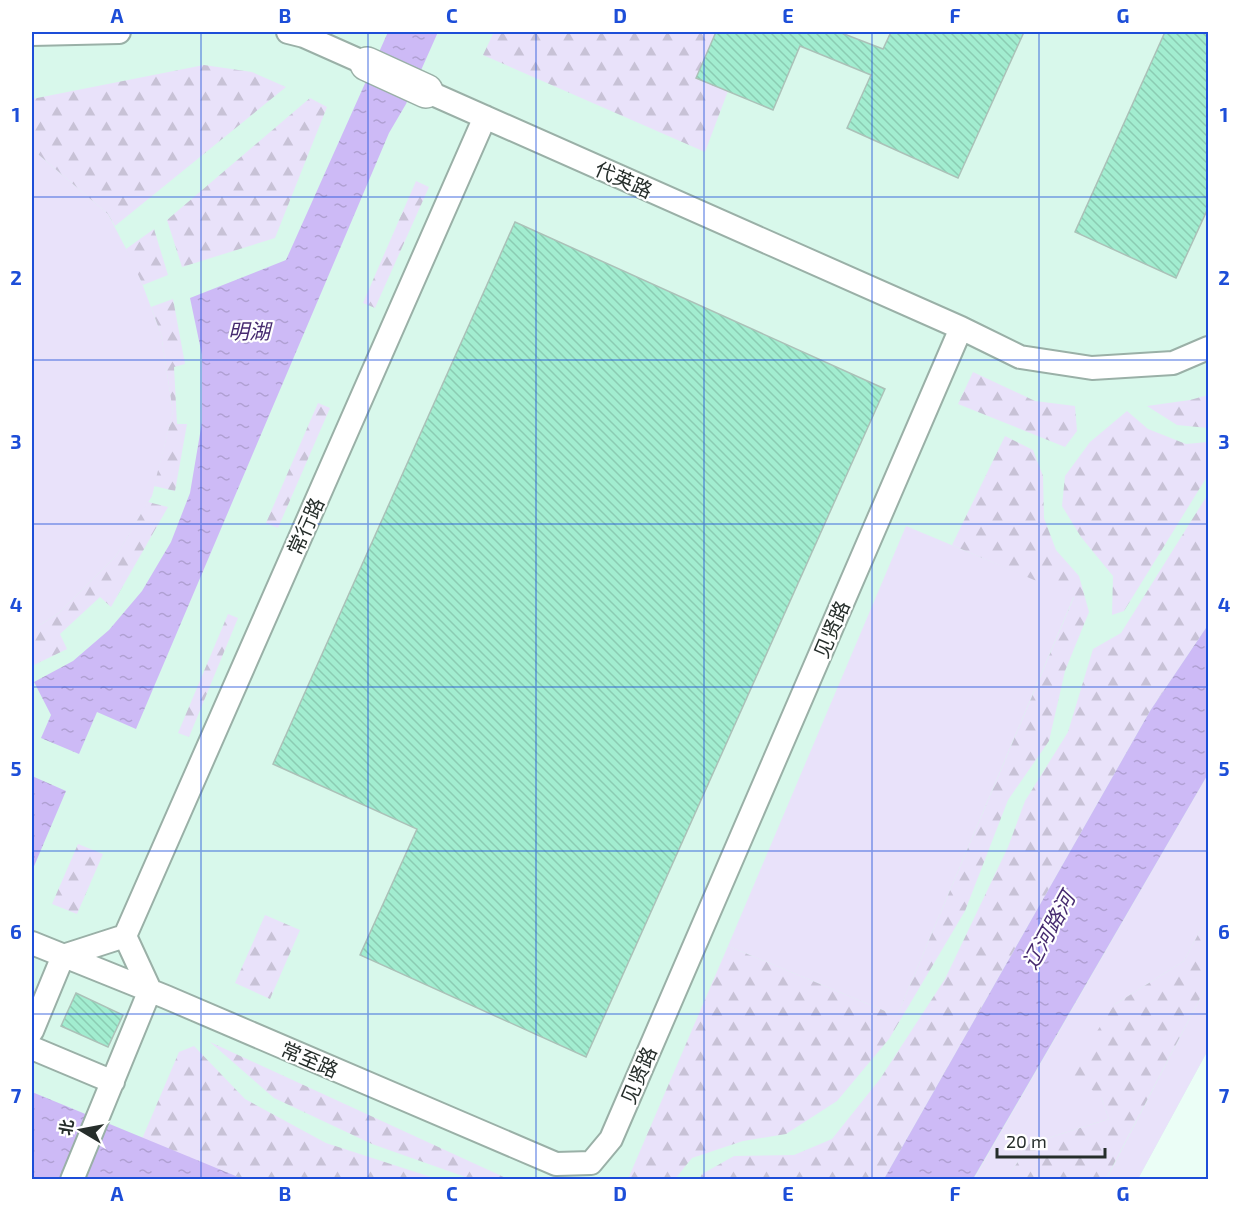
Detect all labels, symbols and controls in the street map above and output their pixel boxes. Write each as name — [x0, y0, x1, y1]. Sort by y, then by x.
text: A — [110, 3, 124, 27]
text: B — [279, 3, 291, 27]
text: C — [446, 3, 458, 27]
text: D — [613, 3, 627, 27]
text: E — [782, 3, 794, 27]
text: F — [949, 3, 961, 27]
text: G — [1117, 3, 1129, 27]
text: 1 — [12, 102, 20, 126]
text: 1 — [1220, 102, 1228, 126]
street label: 代英路 — [592, 156, 656, 202]
text: 2 — [10, 265, 22, 289]
text: 2 — [1218, 265, 1230, 289]
water label: 明湖 — [228, 318, 273, 343]
text: 3 — [10, 429, 22, 453]
text: 3 — [1218, 429, 1230, 453]
street label: 常行路 — [282, 494, 328, 558]
text: 4 — [10, 592, 23, 616]
text: 4 — [1218, 592, 1231, 616]
street label: 见贤路 — [808, 597, 854, 661]
text: 5 — [10, 756, 22, 780]
text: 5 — [1218, 756, 1230, 780]
water label: 辽河路河 — [1017, 884, 1081, 973]
text: 6 — [10, 919, 22, 943]
text: 6 — [1218, 919, 1230, 943]
street label: 常至路 — [278, 1036, 342, 1082]
street label: 见贤路 — [615, 1043, 661, 1107]
text: 7 — [11, 1083, 22, 1107]
text: 7 — [1219, 1083, 1230, 1107]
north arrow — [51, 1100, 111, 1160]
text: 北 — [55, 1118, 76, 1137]
scale bar — [997, 1121, 1105, 1159]
text: 20 m — [1006, 1130, 1047, 1152]
text: A — [110, 1181, 124, 1205]
text: B — [279, 1181, 291, 1205]
text: C — [446, 1181, 458, 1205]
text: D — [613, 1181, 627, 1205]
text: E — [782, 1181, 794, 1205]
text: F — [949, 1181, 961, 1205]
text: G — [1117, 1181, 1129, 1205]

